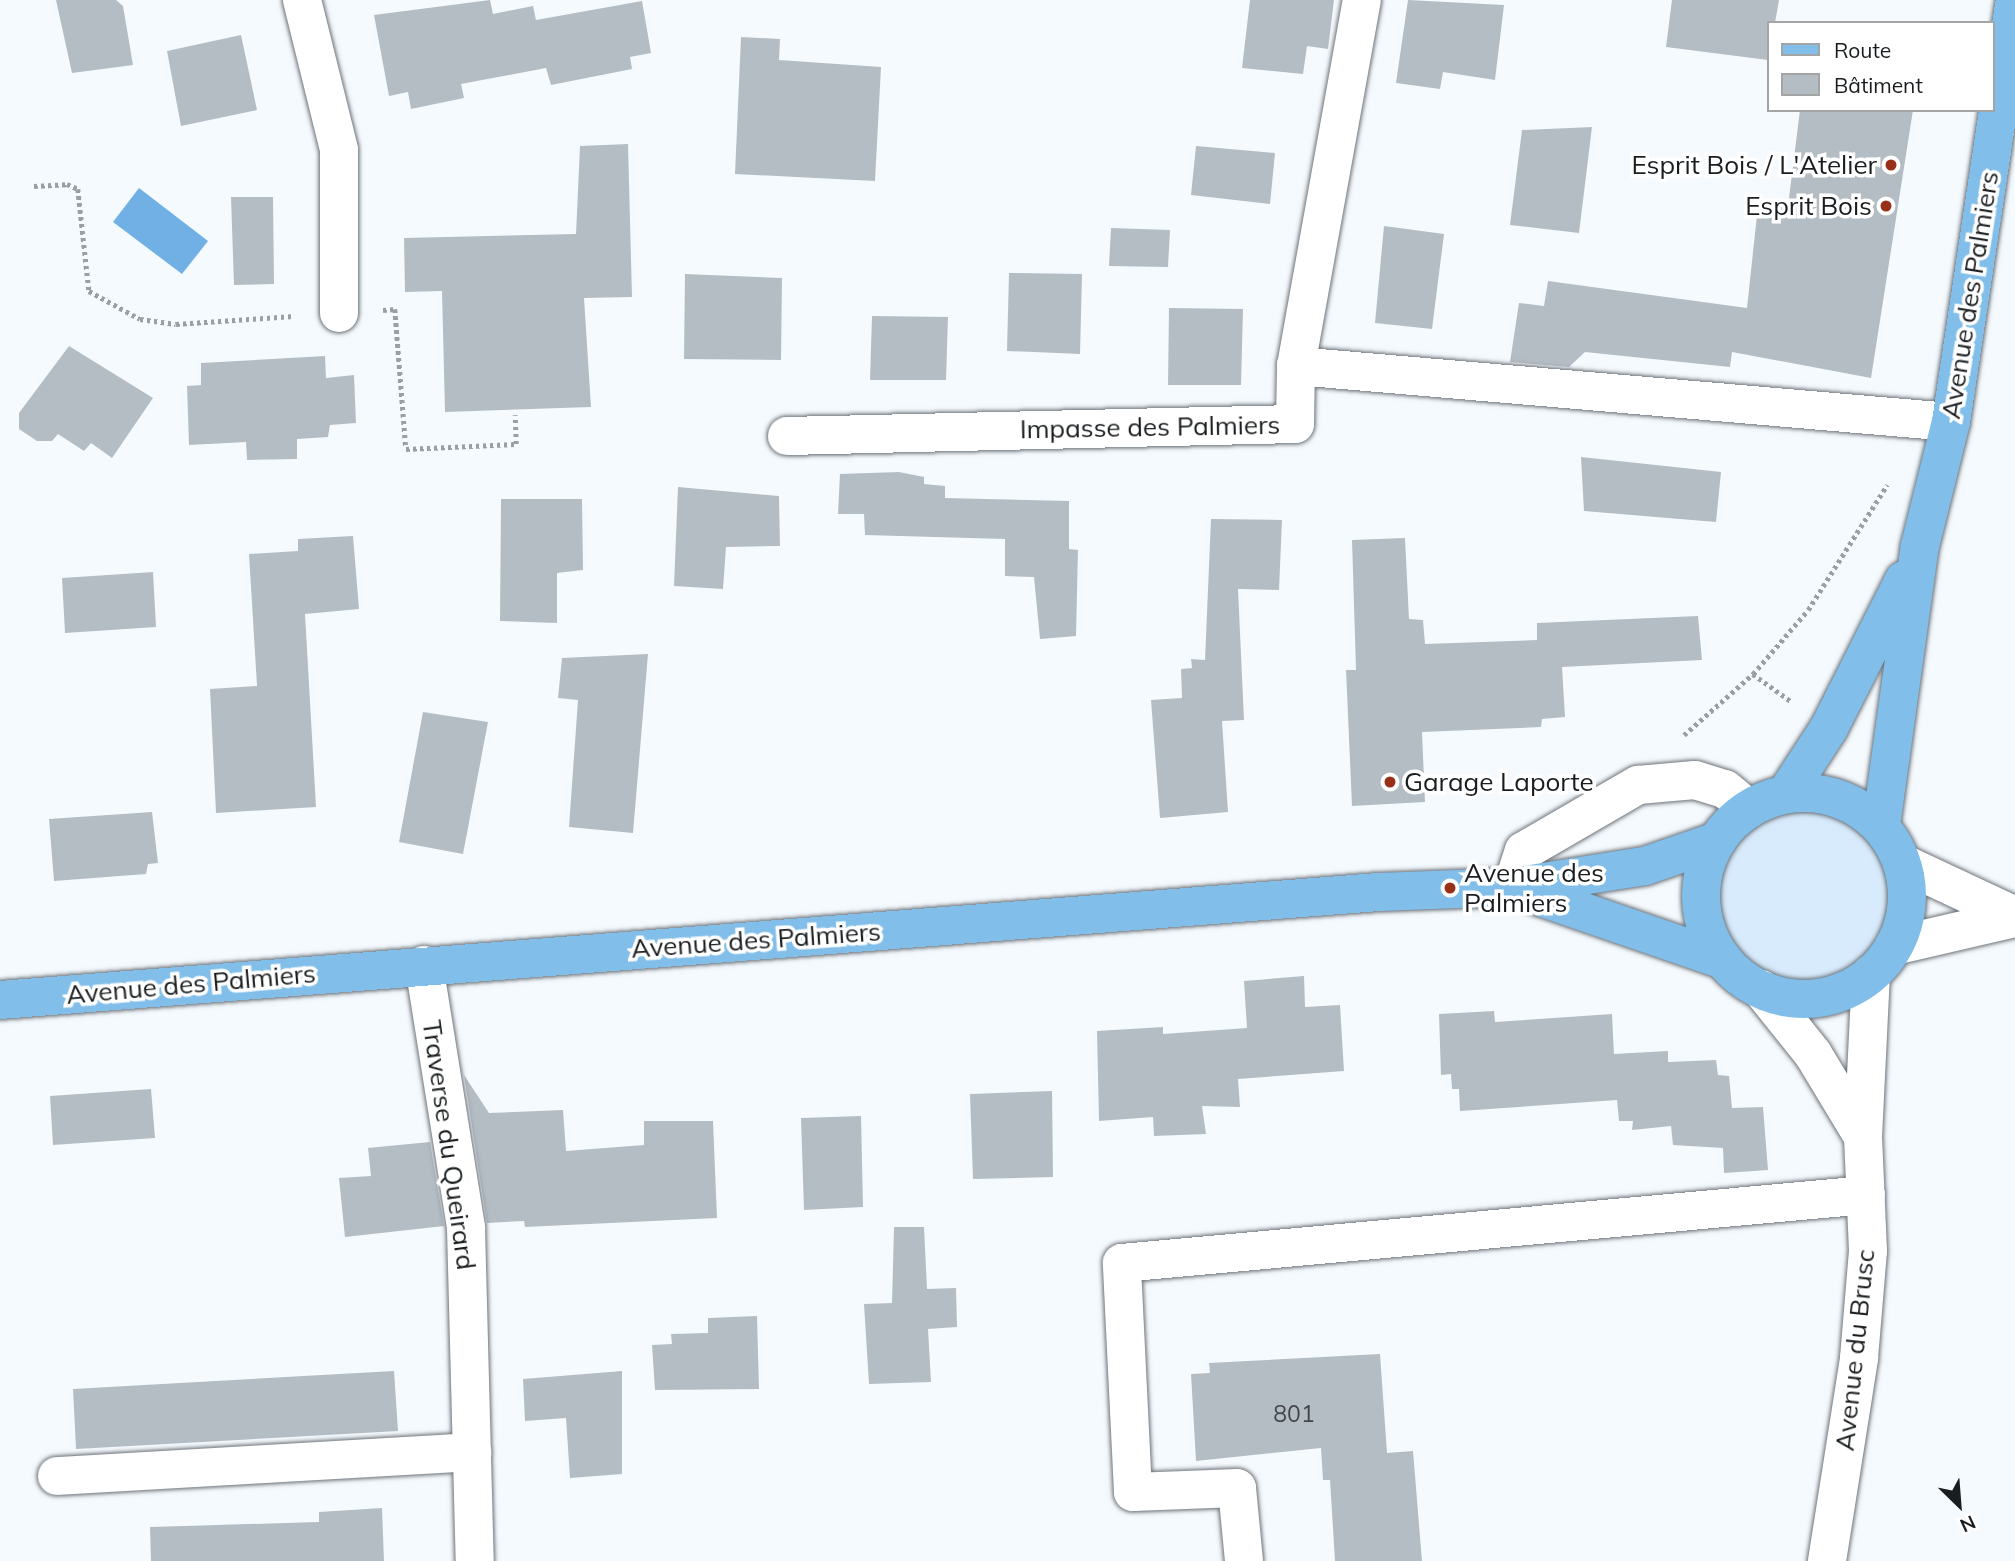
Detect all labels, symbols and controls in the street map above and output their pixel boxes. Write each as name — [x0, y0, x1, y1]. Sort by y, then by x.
legend — [1766, 21, 1994, 112]
text: Route — [1834, 37, 1891, 63]
text: Bâtiment — [1834, 72, 1923, 98]
place label: Esprit Bois / L'Atelier — [1632, 149, 1877, 181]
marker: Esprit Bois / L'Atelier — [1883, 157, 1899, 173]
street label: Avenue des Palmiers — [1935, 169, 2005, 421]
place label: Esprit Bois — [1745, 190, 1872, 222]
marker: Esprit Bois — [1878, 198, 1894, 214]
street label: Impasse des Palmiers — [1020, 409, 1280, 445]
place label: Garage Laporte — [1404, 766, 1594, 798]
marker: Garage Laporte — [1382, 774, 1398, 790]
place label: Avenue des Palmiers — [1464, 857, 1604, 918]
marker: Avenue des Palmiers — [1442, 880, 1458, 896]
street label: Avenue des Palmiers — [630, 916, 882, 964]
street label: Avenue des Palmiers — [65, 958, 317, 1010]
street label: Traverse du Queirard — [416, 1018, 482, 1272]
street label: Avenue du Brusc — [1829, 1248, 1881, 1452]
house number: 801 — [1273, 1400, 1315, 1428]
north arrow — [1924, 1470, 1994, 1540]
text: N — [1956, 1510, 1979, 1538]

